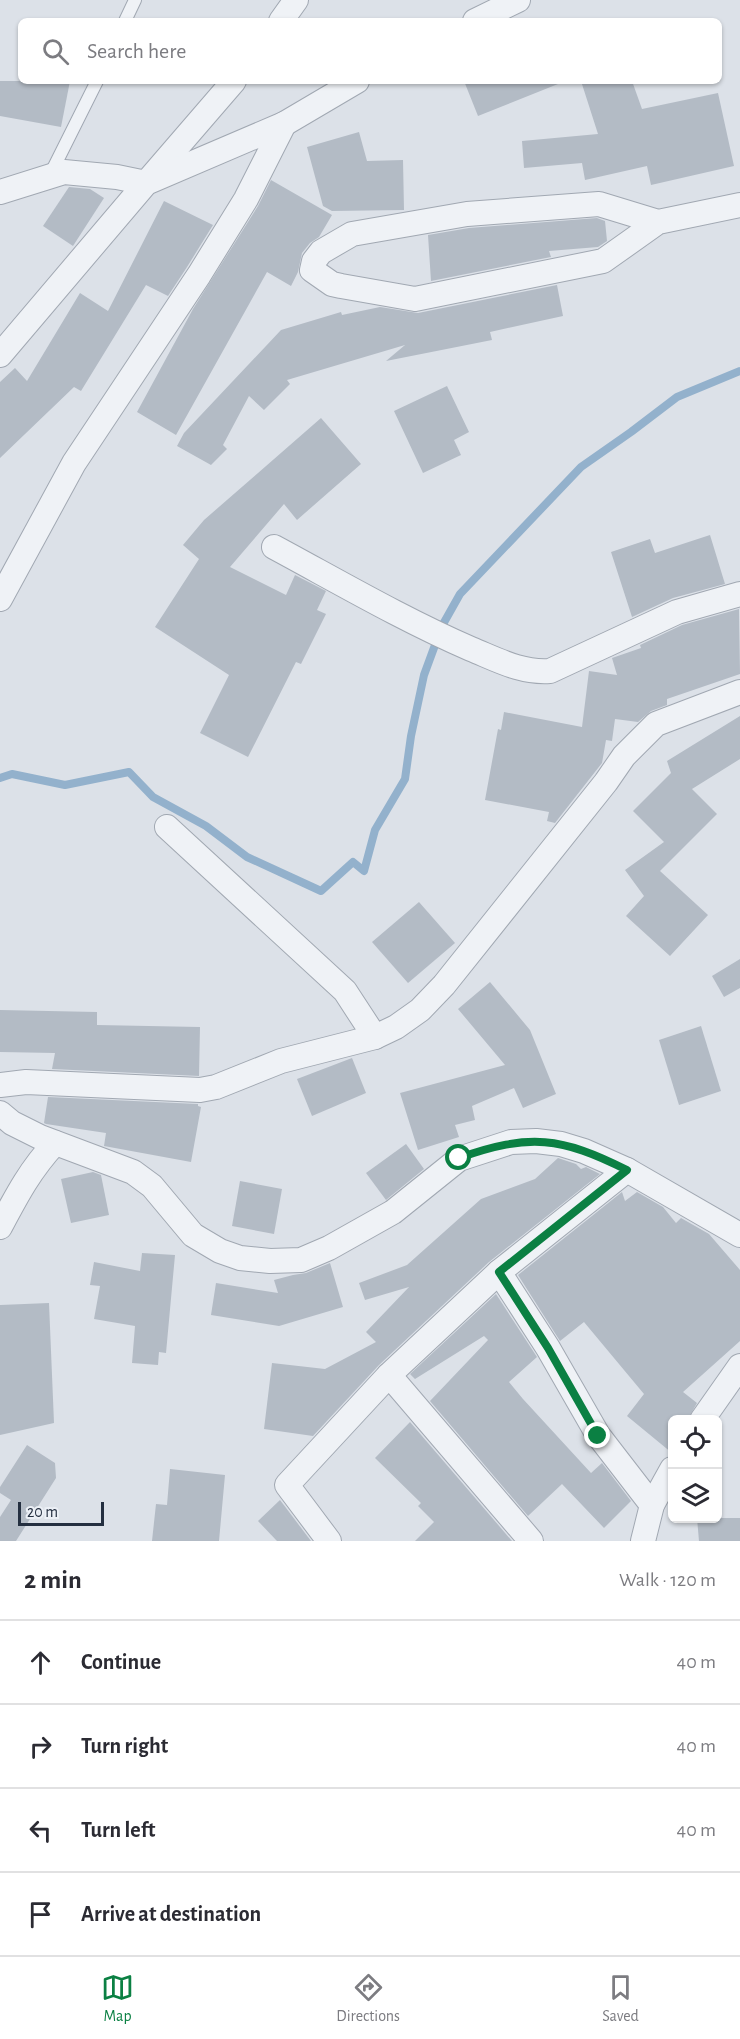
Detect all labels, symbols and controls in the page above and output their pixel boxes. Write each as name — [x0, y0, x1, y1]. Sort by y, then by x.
search box — [18, 18, 722, 84]
icon: search — [39, 35, 72, 68]
text: Search here — [87, 40, 186, 62]
route start — [445, 1144, 471, 1170]
map controls — [668, 1415, 722, 1523]
button: locate — [668, 1415, 722, 1469]
route end — [584, 1422, 610, 1448]
button: layers — [668, 1469, 722, 1523]
scale bar — [18, 1499, 104, 1526]
text: 20 m — [27, 1504, 58, 1520]
text: 2 min — [24, 1567, 82, 1593]
text: Walk · 120 m — [619, 1570, 716, 1590]
icon: ahead — [24, 1646, 57, 1679]
text: Continue — [81, 1651, 161, 1673]
text: 40 m — [677, 1652, 716, 1672]
icon: right — [24, 1730, 57, 1763]
text: Turn right — [81, 1735, 168, 1757]
text: 40 m — [677, 1736, 716, 1756]
icon: left — [24, 1814, 57, 1847]
text: Turn left — [81, 1819, 155, 1841]
text: 40 m — [677, 1820, 716, 1840]
icon: arrive — [24, 1898, 57, 1931]
text: Arrive at destination — [81, 1903, 261, 1925]
tab: Map — [101, 1971, 134, 2026]
tab: Directions — [336, 1971, 400, 2026]
tab: Saved — [602, 1971, 639, 2026]

